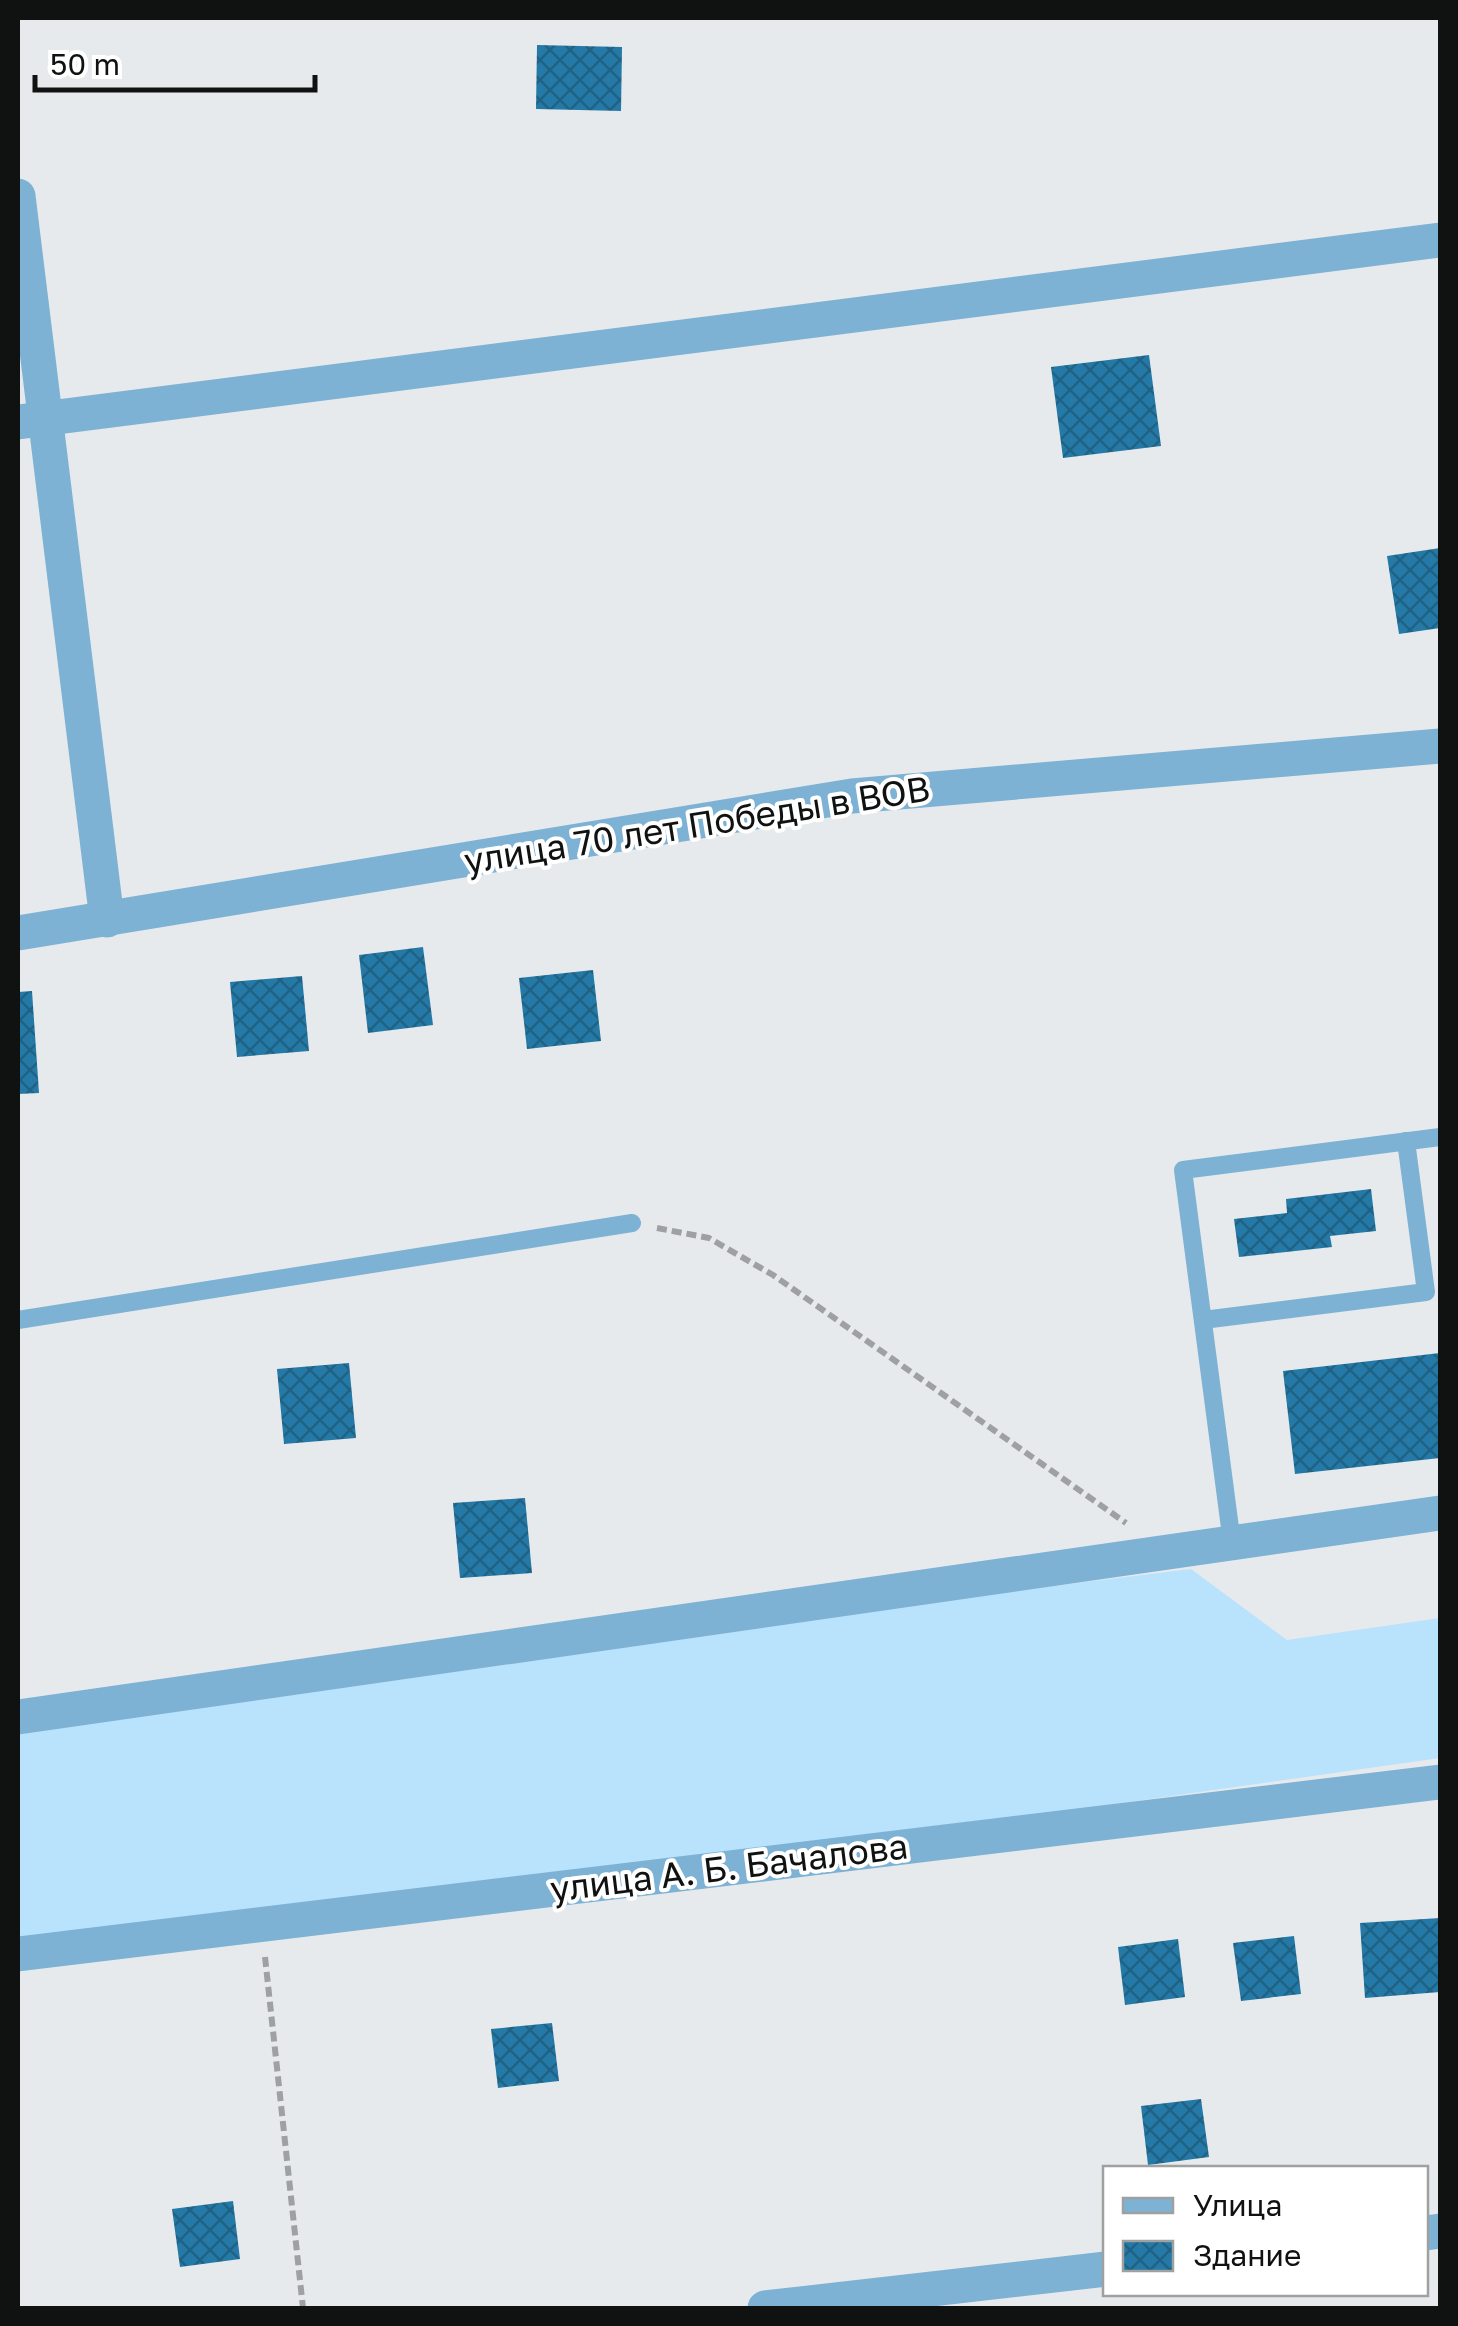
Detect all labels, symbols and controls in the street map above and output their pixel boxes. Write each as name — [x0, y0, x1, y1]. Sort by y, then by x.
scale bar — [35, 30, 315, 92]
text: 50 m — [50, 46, 120, 82]
street label: улица 70 лет Победы в ВОВ — [461, 766, 933, 882]
street label: улица А. Б. Бачалова — [548, 1824, 910, 1910]
legend — [1103, 2166, 1428, 2296]
text: Улица — [1193, 2187, 1282, 2223]
text: Здание — [1193, 2237, 1301, 2273]

